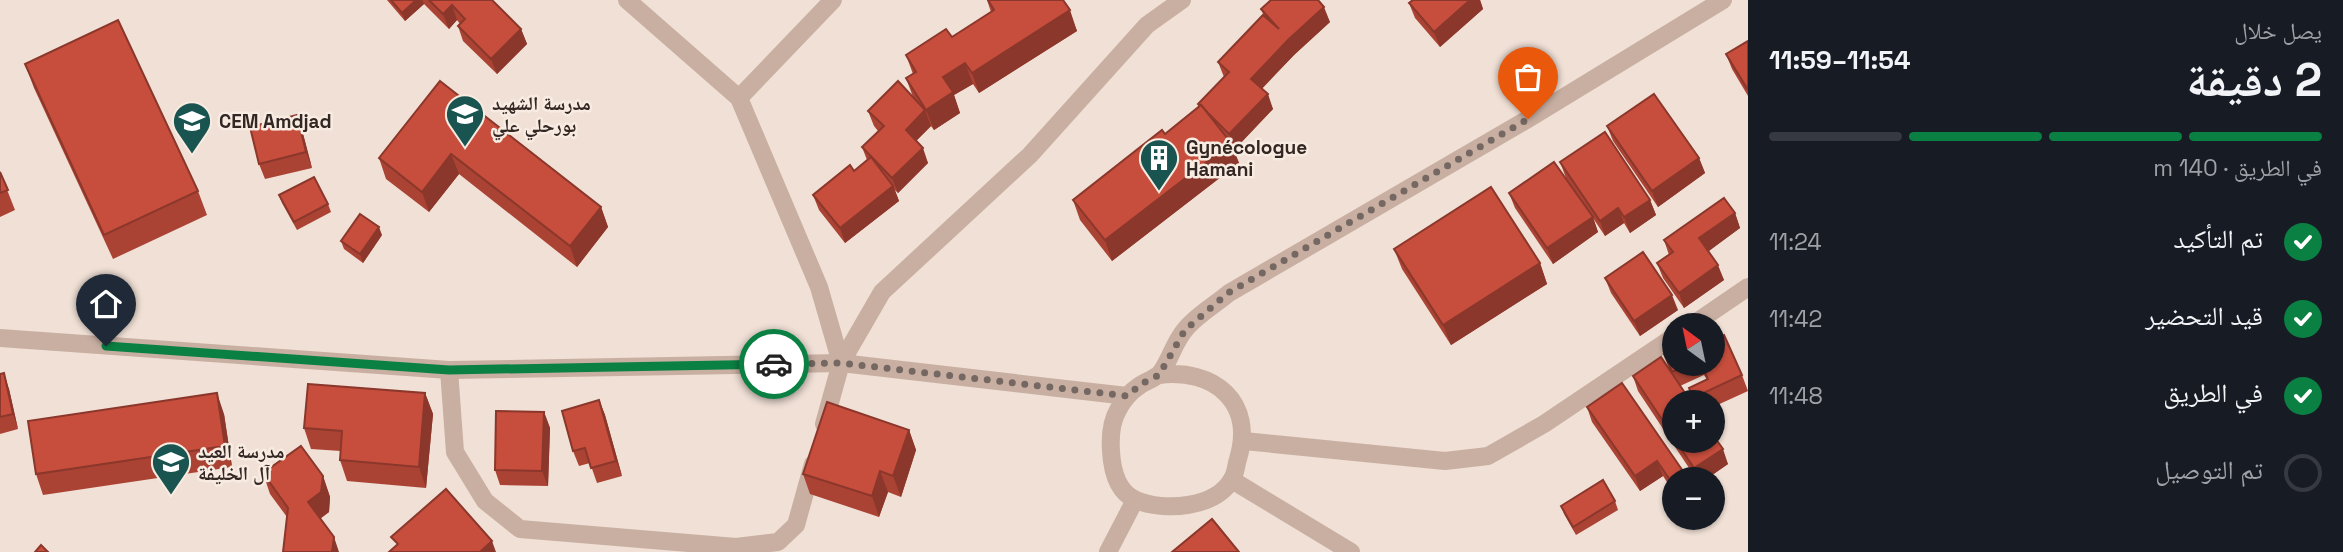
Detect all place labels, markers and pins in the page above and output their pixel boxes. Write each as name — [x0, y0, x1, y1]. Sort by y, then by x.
pin — [1498, 47, 1558, 119]
place label: مدرسة الشهيد بورحلي علي — [492, 91, 591, 141]
school or university icon: مدرسة الشهيد بورحلي علي — [444, 93, 486, 148]
school or university icon: CEM Amdjad — [171, 100, 213, 155]
place label: CEM Amdjad — [219, 109, 332, 134]
place label: Gynécologue Hamani — [1186, 135, 1307, 182]
building icon: Gynécologue Hamani — [1138, 137, 1180, 192]
pin — [76, 274, 136, 346]
place label: مدرسة العيد آل الخليفة — [198, 439, 284, 486]
school or university icon: مدرسة العيد آل الخليفة — [150, 441, 192, 496]

